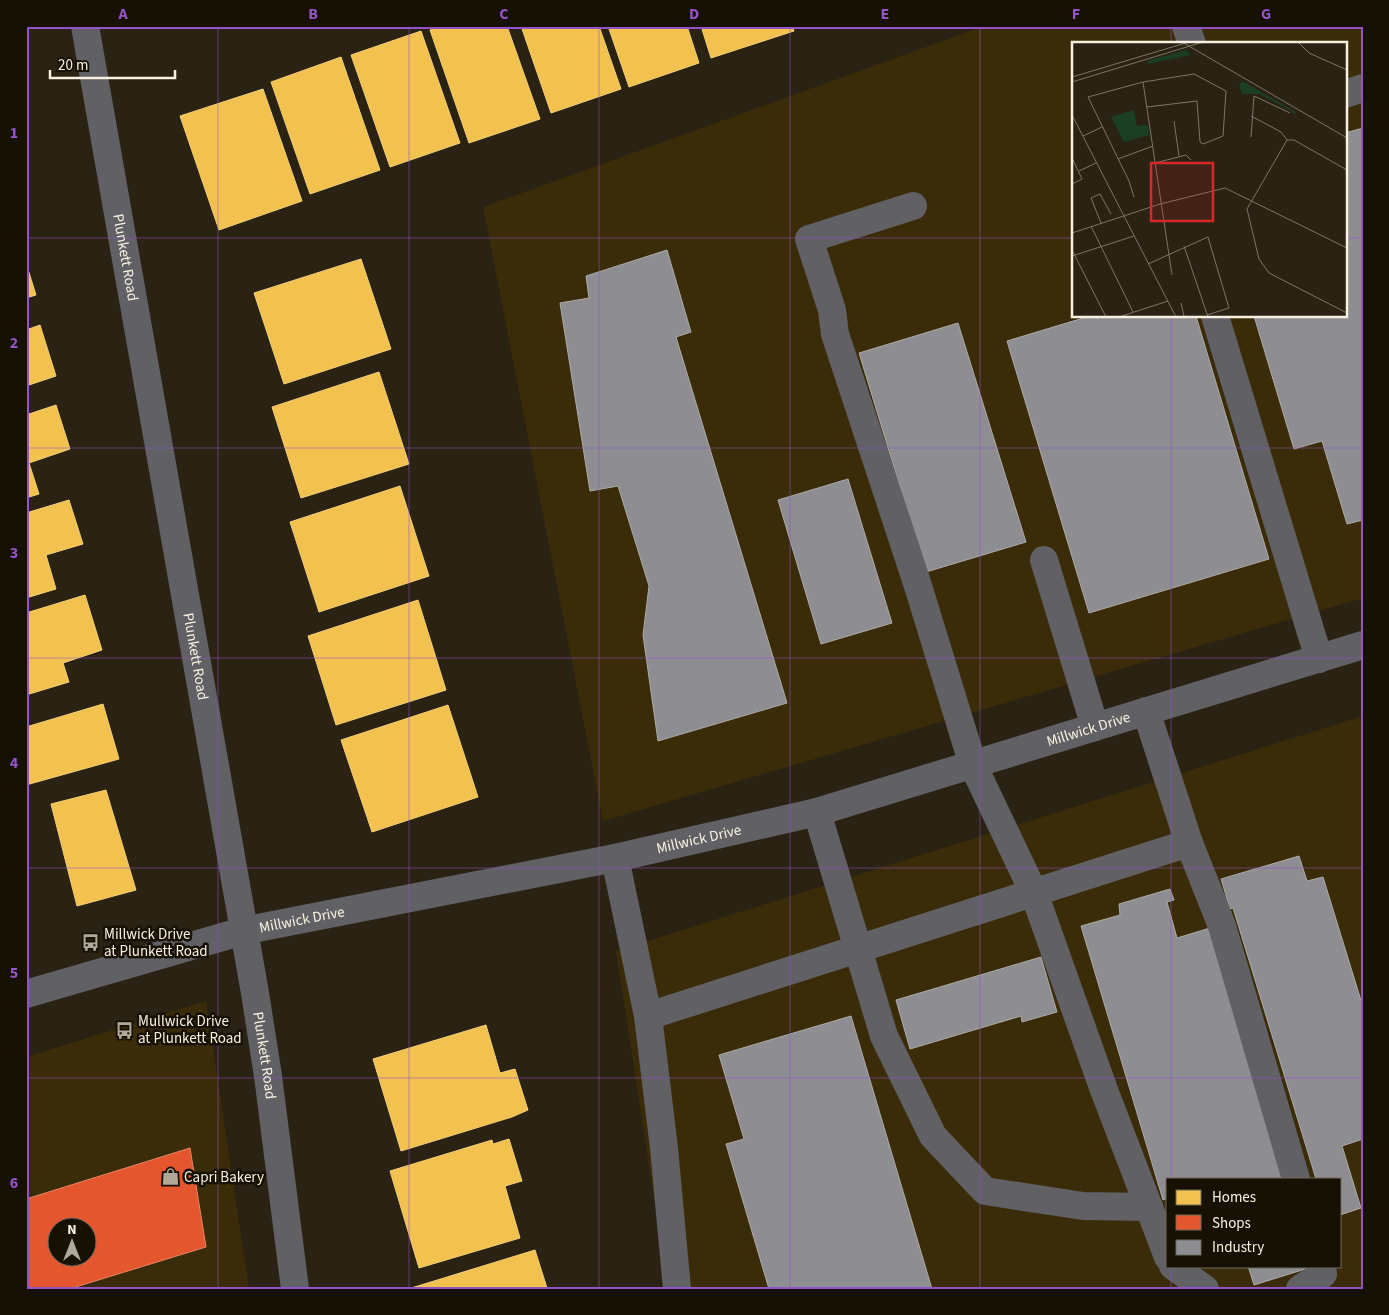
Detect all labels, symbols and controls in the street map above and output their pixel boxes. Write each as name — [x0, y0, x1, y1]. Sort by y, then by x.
text: A — [117, 3, 128, 25]
text: B — [308, 3, 318, 25]
text: C — [499, 3, 509, 25]
text: D — [689, 3, 699, 25]
text: E — [881, 3, 889, 25]
text: F — [1072, 3, 1080, 25]
text: G — [1261, 3, 1271, 25]
inset map — [1072, 42, 1346, 318]
scale bar — [50, 48, 175, 80]
text: 20 m — [58, 55, 88, 76]
text: 1 — [10, 122, 18, 144]
street label: Plunkett Road — [108, 212, 144, 303]
text: 2 — [10, 332, 18, 354]
text: 3 — [10, 542, 18, 564]
street label: Plunkett Road — [178, 611, 214, 702]
street label: Millwick Drive — [1044, 706, 1133, 752]
text: 4 — [10, 752, 19, 774]
street label: Millwick Drive — [654, 819, 743, 859]
street label: Millwick Drive — [257, 901, 346, 938]
place label: Millwick Drive at Plunkett Road — [104, 924, 208, 962]
bus stop icon: Millwick Drive at Plunkett Road — [80, 933, 100, 953]
text: 5 — [10, 962, 18, 984]
street label: Plunkett Road — [248, 1010, 281, 1100]
place label: Mullwick Drive at Plunkett Road — [138, 1011, 242, 1049]
bus stop icon: Mullwick Drive at Plunkett Road — [114, 1020, 134, 1040]
shop icon: Capri Bakery — [160, 1167, 180, 1187]
place label: Capri Bakery — [184, 1167, 264, 1188]
text: 6 — [10, 1172, 18, 1194]
legend — [1166, 1178, 1342, 1268]
text: Homes — [1212, 1187, 1256, 1208]
text: Shops — [1212, 1213, 1251, 1234]
north arrow — [48, 1218, 98, 1268]
text: N — [67, 1220, 77, 1240]
text: Industry — [1212, 1237, 1264, 1258]

